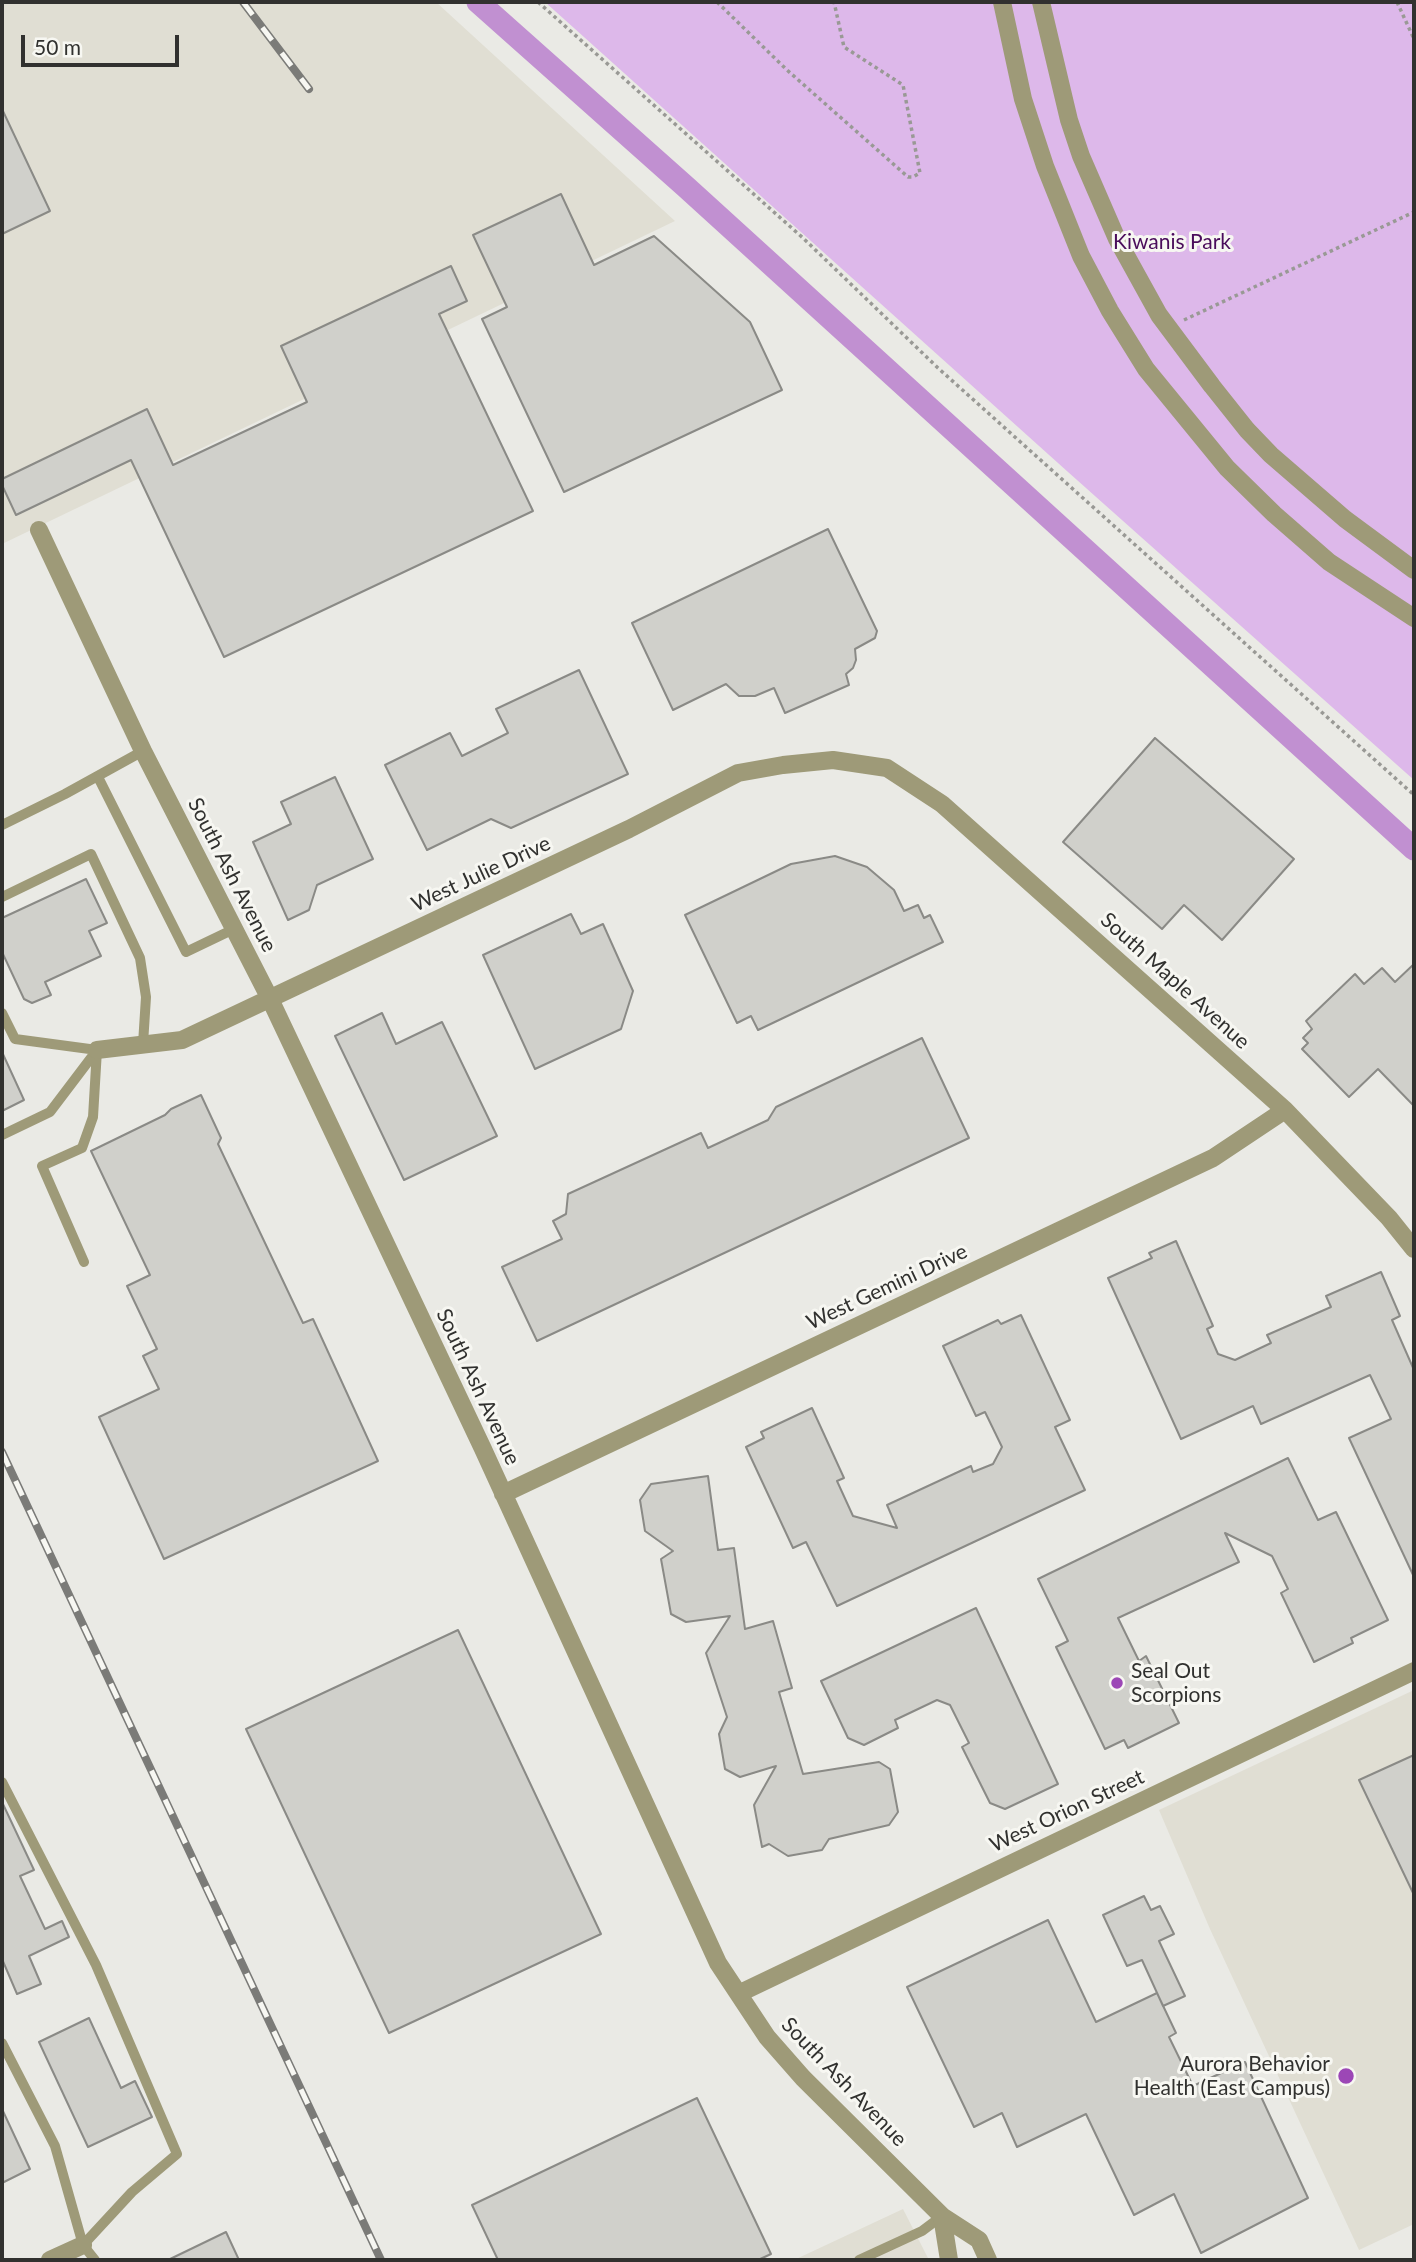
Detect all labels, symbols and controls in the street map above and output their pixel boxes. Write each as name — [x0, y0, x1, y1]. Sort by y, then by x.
scale bar — [24, 21, 182, 65]
text: 50 m — [34, 34, 81, 59]
park label: Kiwanis Park — [1113, 229, 1231, 255]
street label: South Ash Avenue — [182, 794, 282, 956]
street label: West Julie Drive — [407, 831, 555, 917]
street label: South Maple Avenue — [1095, 907, 1255, 1055]
street label: West Gemini Drive — [803, 1239, 971, 1335]
street label: South Ash Avenue — [431, 1305, 525, 1469]
place label: Seal Out Scorpions — [1131, 1658, 1221, 1708]
marker: Seal Out Scorpions — [1109, 1675, 1125, 1691]
street label: West Orion Street — [986, 1764, 1148, 1858]
street label: South Ash Avenue — [776, 2012, 912, 2152]
place label: Aurora Behavior Health (East Campus) — [1134, 2051, 1330, 2101]
marker: Aurora Behavior Health (East Campus) — [1336, 2066, 1356, 2086]

